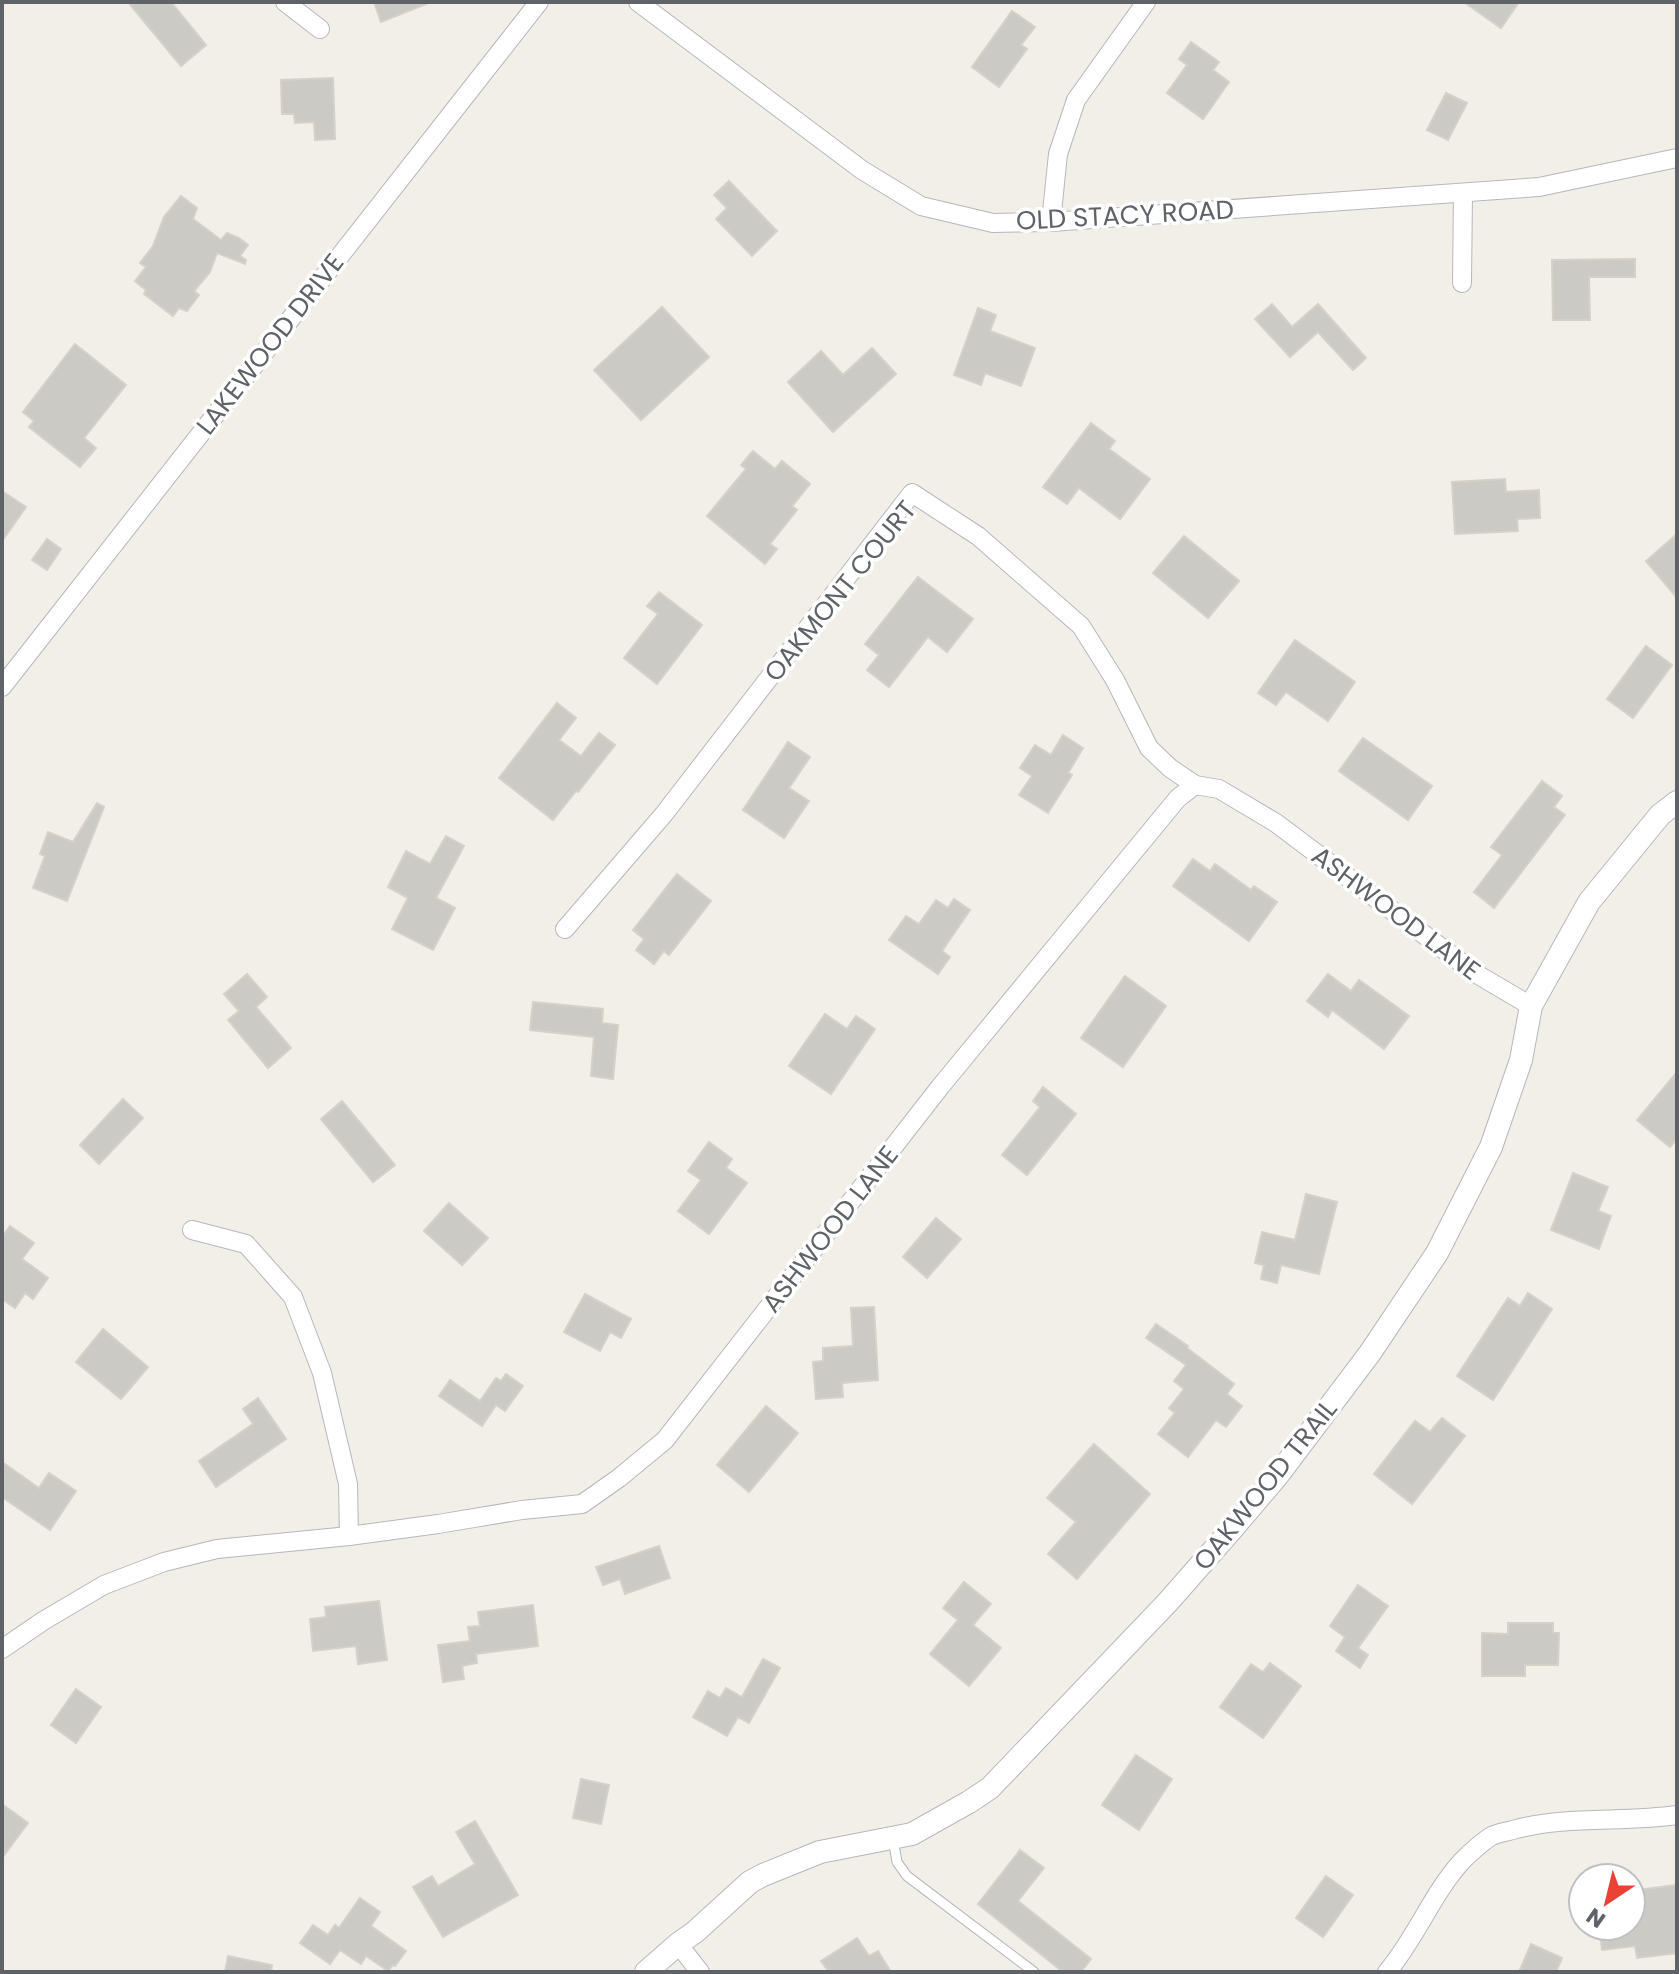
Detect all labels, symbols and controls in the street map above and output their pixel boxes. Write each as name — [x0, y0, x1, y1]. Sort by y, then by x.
street label: OLD STACY ROAD — [1015, 191, 1235, 239]
street label: LAKEWOOD DRIVE — [188, 246, 352, 442]
street label: OAKMONT COURT — [756, 493, 924, 689]
street label: ASHWOOD LANE — [1304, 838, 1488, 988]
street label: ASHWOOD LANE — [753, 1138, 907, 1320]
street label: OAKWOOD TRAIL — [1185, 1392, 1345, 1578]
north arrow — [1567, 1862, 1647, 1942]
text: N — [1580, 1901, 1611, 1935]

